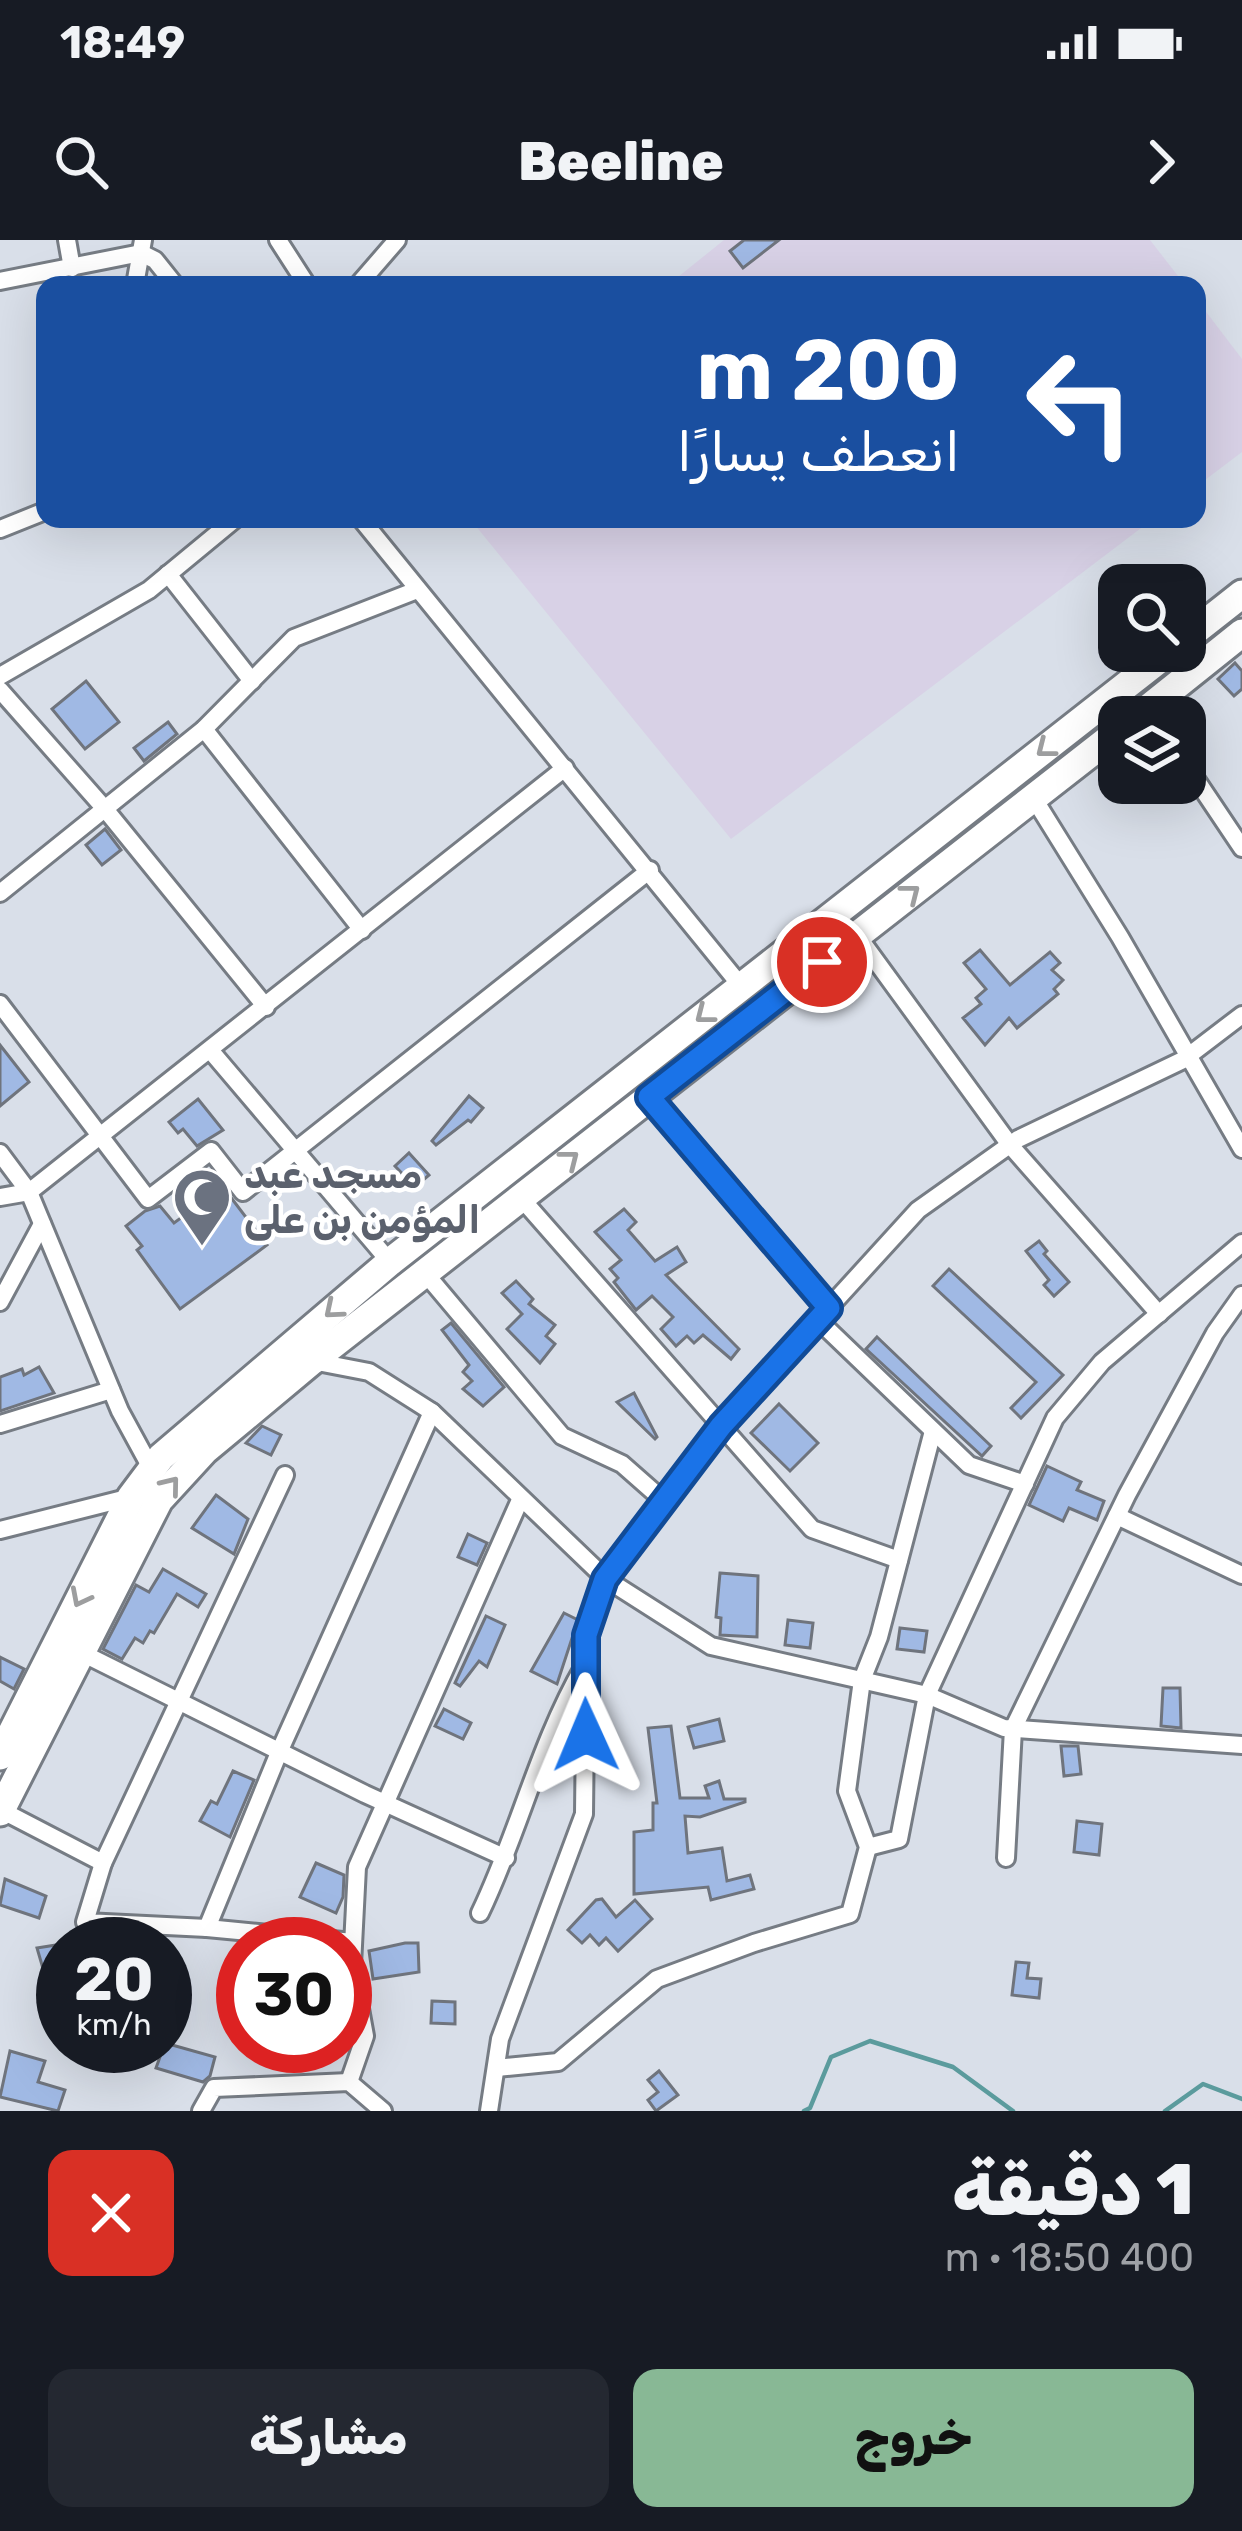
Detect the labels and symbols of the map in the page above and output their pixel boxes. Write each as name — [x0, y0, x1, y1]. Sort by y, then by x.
one-way arrow — [1036, 735, 1058, 756]
one-way arrow — [897, 886, 919, 907]
pin — [771, 911, 873, 1013]
one-way arrow — [696, 1001, 718, 1023]
place label: مسجد عبد المؤمن بن على — [244, 1152, 480, 1243]
one-way arrow — [557, 1152, 579, 1173]
mosque icon: مسجد عبد المؤمن بن على — [171, 1166, 233, 1248]
one-way arrow — [325, 1296, 347, 1318]
one-way arrow — [157, 1477, 179, 1499]
one-way arrow — [70, 1586, 94, 1607]
position arrow — [523, 1672, 649, 1798]
speed limit sign: 30 — [216, 1917, 372, 2073]

